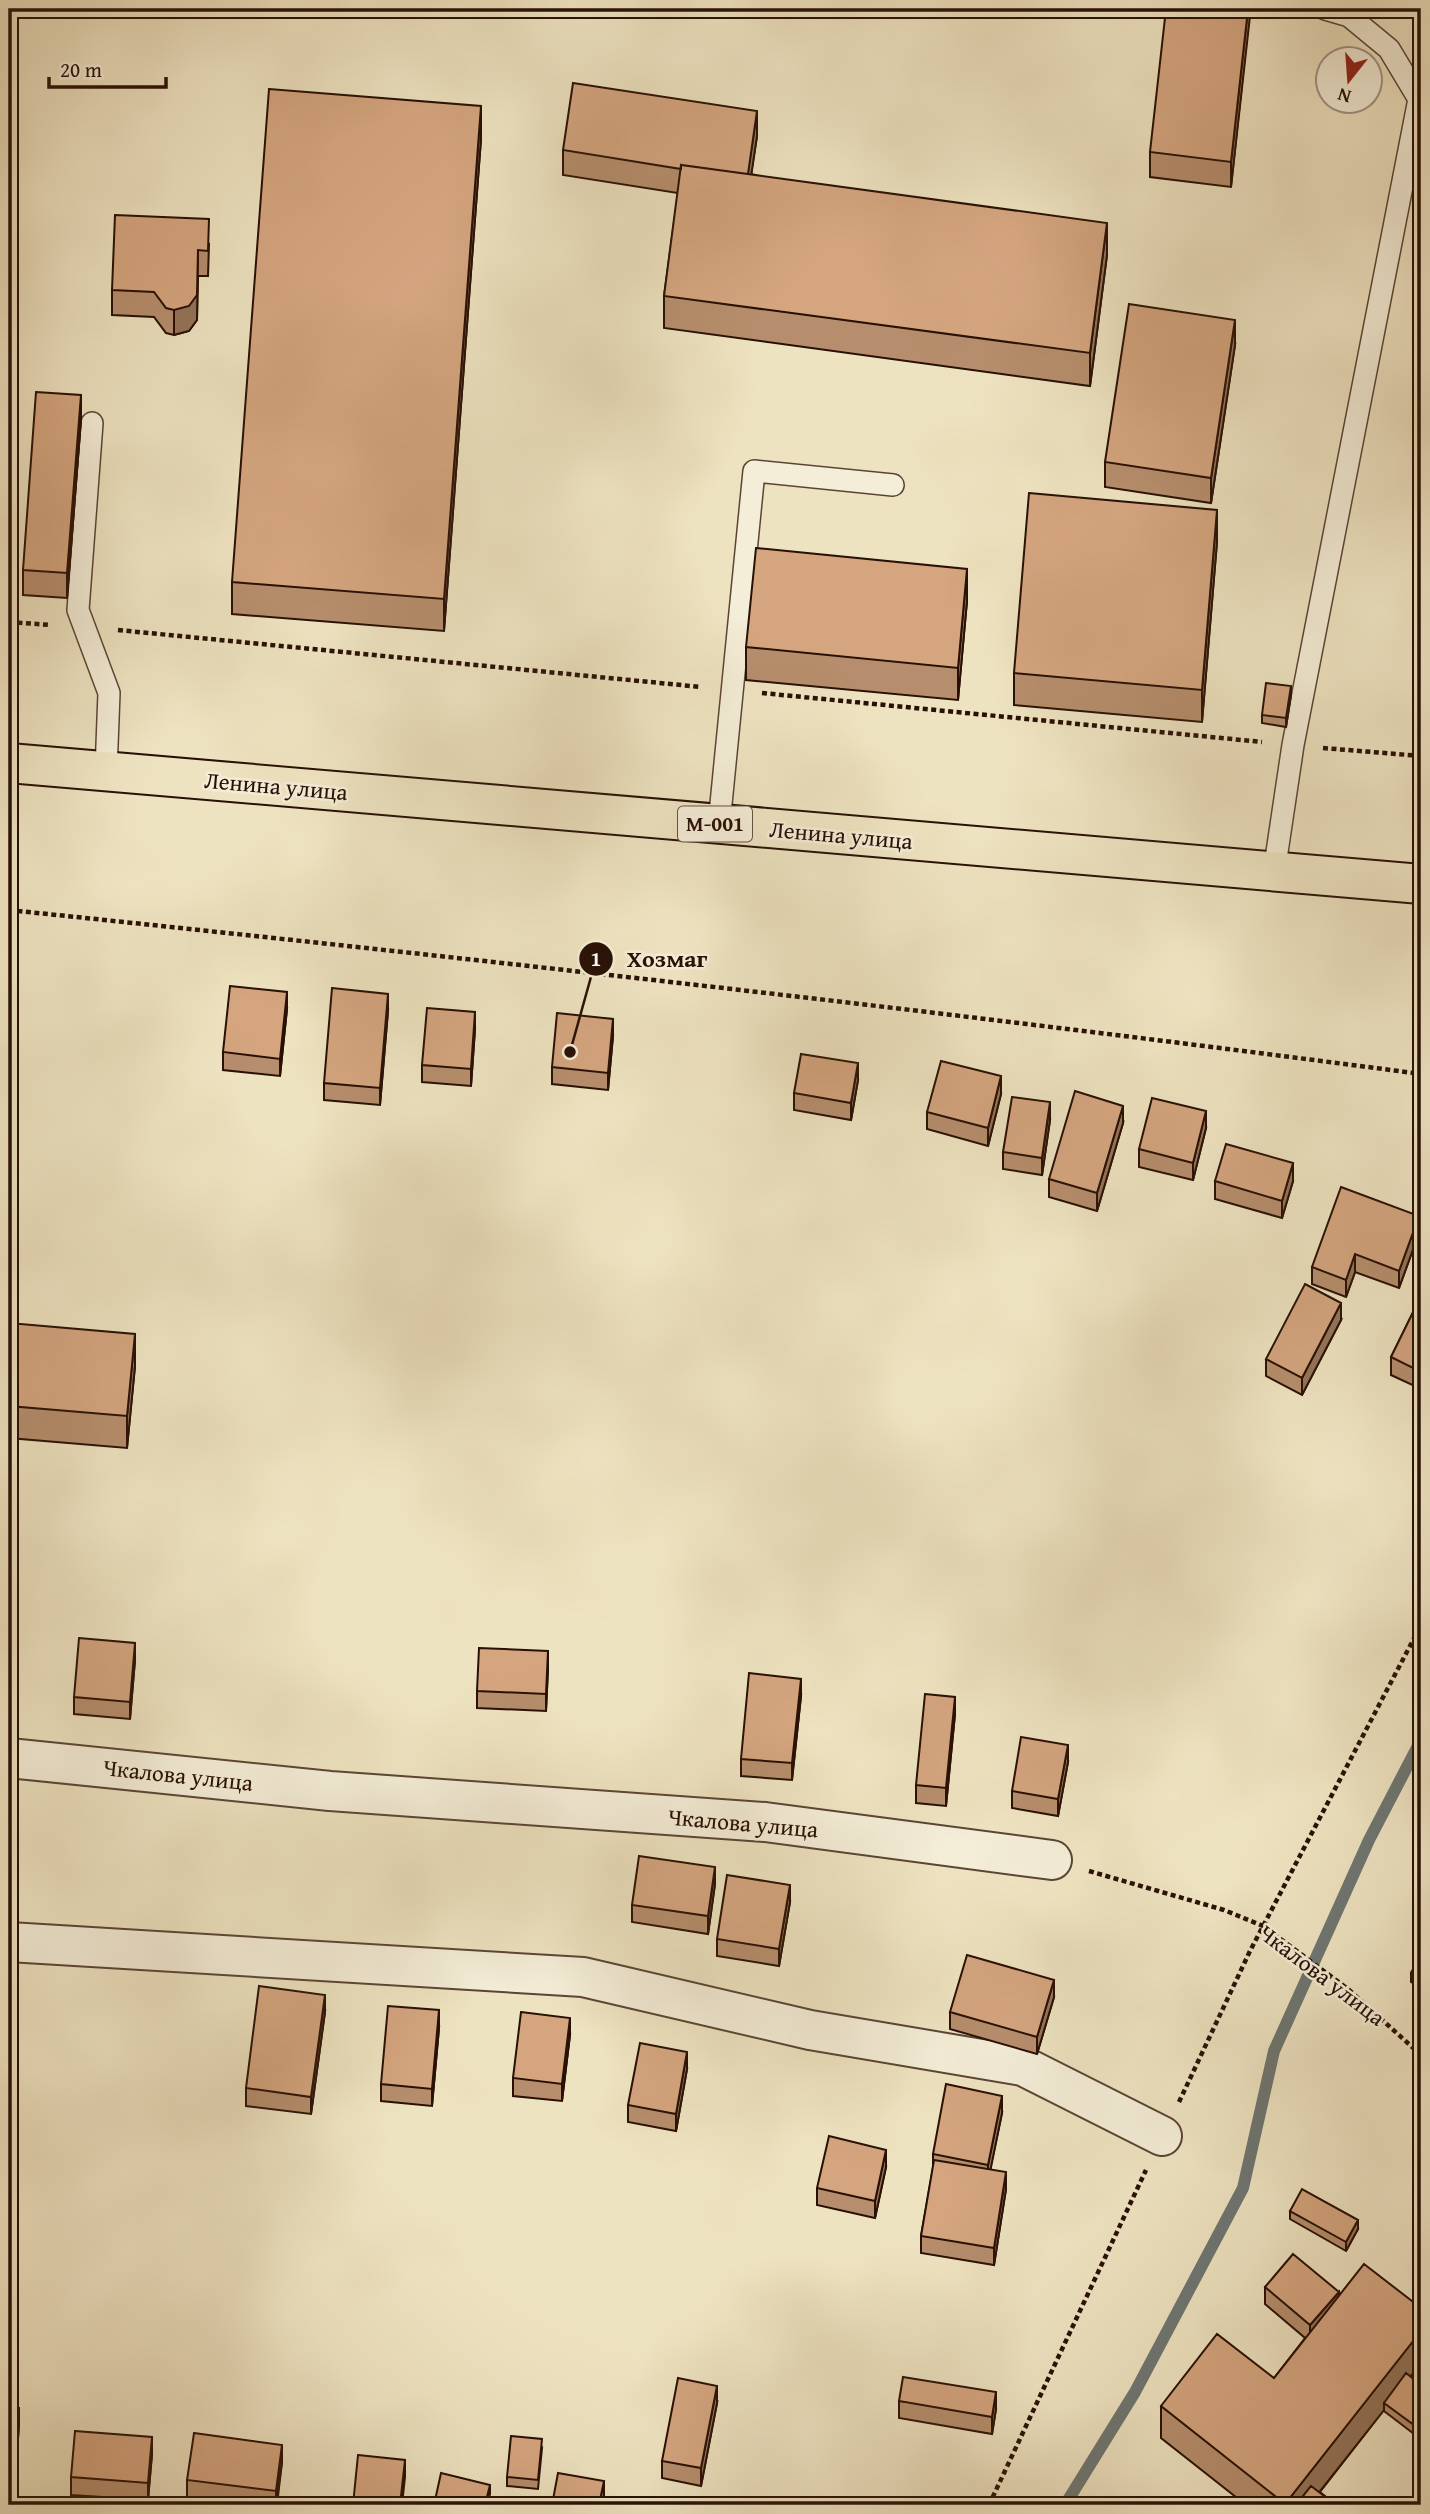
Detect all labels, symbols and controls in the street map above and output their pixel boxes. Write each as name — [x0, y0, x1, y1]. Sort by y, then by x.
scale bar — [49, 46, 166, 90]
north arrow — [1314, 46, 1384, 116]
text: 20 m — [60, 54, 102, 85]
text: N — [1334, 81, 1354, 112]
street label: Ленина улица — [203, 763, 349, 808]
road number: М-001 — [678, 806, 752, 842]
street label: Ленина улица — [768, 812, 914, 857]
callout: Хозмаг — [578, 936, 722, 981]
text: Хозмаг — [627, 941, 708, 976]
text: 1 — [591, 943, 601, 974]
street label: Чкалова улица — [101, 1750, 255, 1799]
street label: Чкалова улица — [667, 1799, 820, 1846]
street label: Чкалова улица — [1252, 1916, 1392, 2033]

